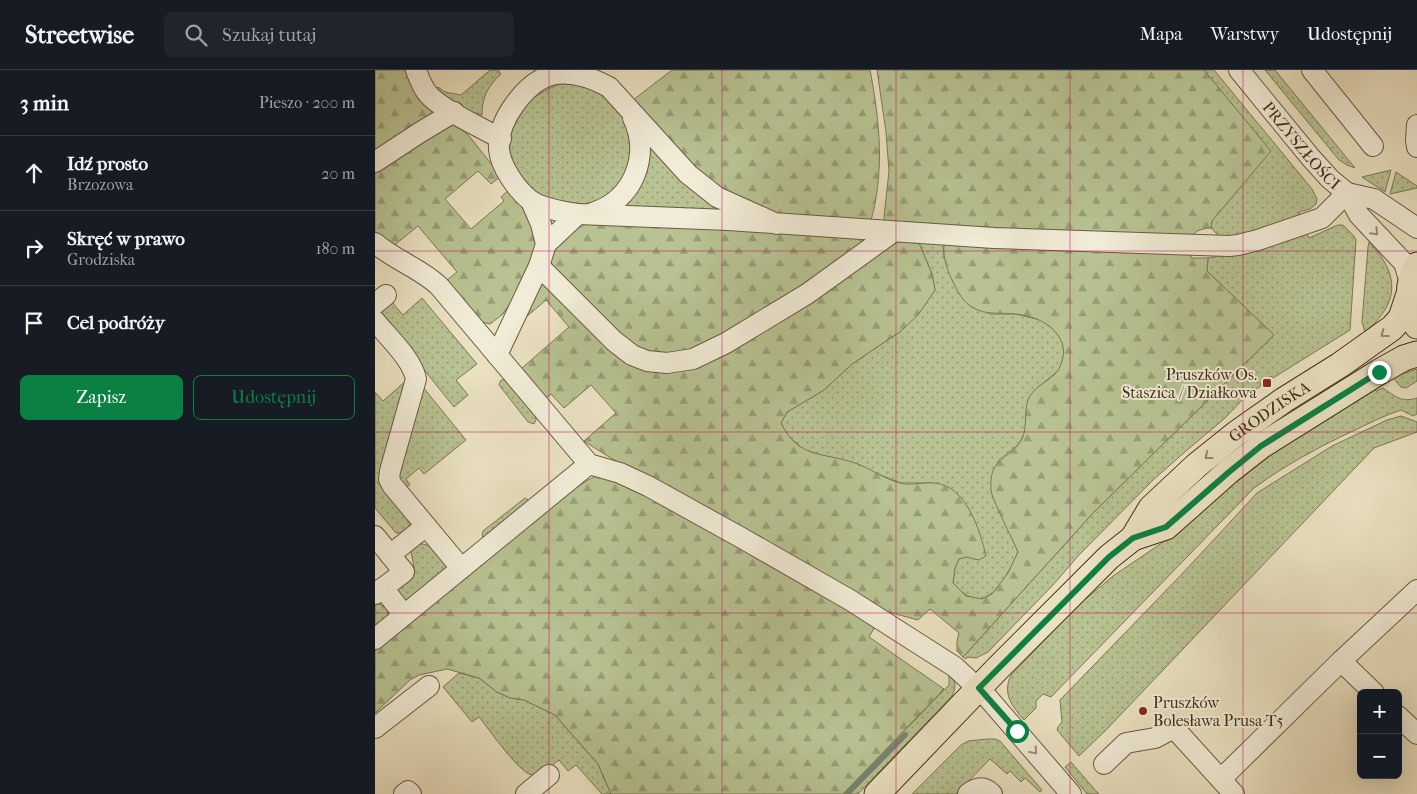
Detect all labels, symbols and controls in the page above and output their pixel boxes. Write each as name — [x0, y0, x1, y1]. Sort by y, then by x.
search box — [164, 12, 514, 57]
text: Streetwise — [25, 21, 134, 49]
icon: search — [182, 21, 210, 49]
text: Szukaj tutaj — [222, 24, 316, 46]
text: Mapa — [1140, 24, 1183, 45]
text: Warstwy — [1211, 24, 1279, 45]
text: Udostępnij — [1307, 24, 1392, 45]
text: 3 min — [20, 91, 69, 115]
text: Pieszo · 200 m — [259, 93, 355, 112]
street label: PRZYSZŁOŚCI — [1259, 98, 1344, 194]
text: Idź prosto — [67, 153, 148, 175]
icon: ahead — [20, 159, 48, 187]
text: 20 m — [321, 164, 355, 183]
text: Brzozowa — [67, 175, 133, 194]
one-way arrow — [1369, 226, 1378, 235]
text: Skręć w prawo — [67, 228, 185, 250]
icon: right — [20, 234, 48, 262]
text: 180 m — [316, 239, 355, 258]
text: Grodziska — [67, 250, 135, 269]
icon: arrive — [20, 309, 48, 337]
text: Cel podróży — [67, 312, 165, 334]
one-way arrow — [1380, 328, 1390, 337]
route end — [1368, 361, 1391, 384]
place label: Pruszków Os. Staszica / Działkowa — [1122, 365, 1258, 402]
button: Zapisz — [20, 375, 183, 420]
button: Udostępnij — [193, 375, 355, 420]
street label: GRODZISKA — [1225, 377, 1314, 446]
marker: Pruszków Os. Staszica / Działkowa — [1261, 377, 1273, 389]
one-way arrow — [1205, 451, 1214, 459]
map controls — [1357, 689, 1402, 779]
button: + — [1357, 689, 1402, 734]
place label: Pruszków Bolesława Prusa T5 — [1153, 693, 1284, 730]
marker: Pruszków Bolesława Prusa T5 — [1137, 705, 1149, 717]
route start — [1006, 720, 1029, 743]
button: − — [1357, 734, 1402, 779]
one-way arrow — [1029, 745, 1037, 754]

